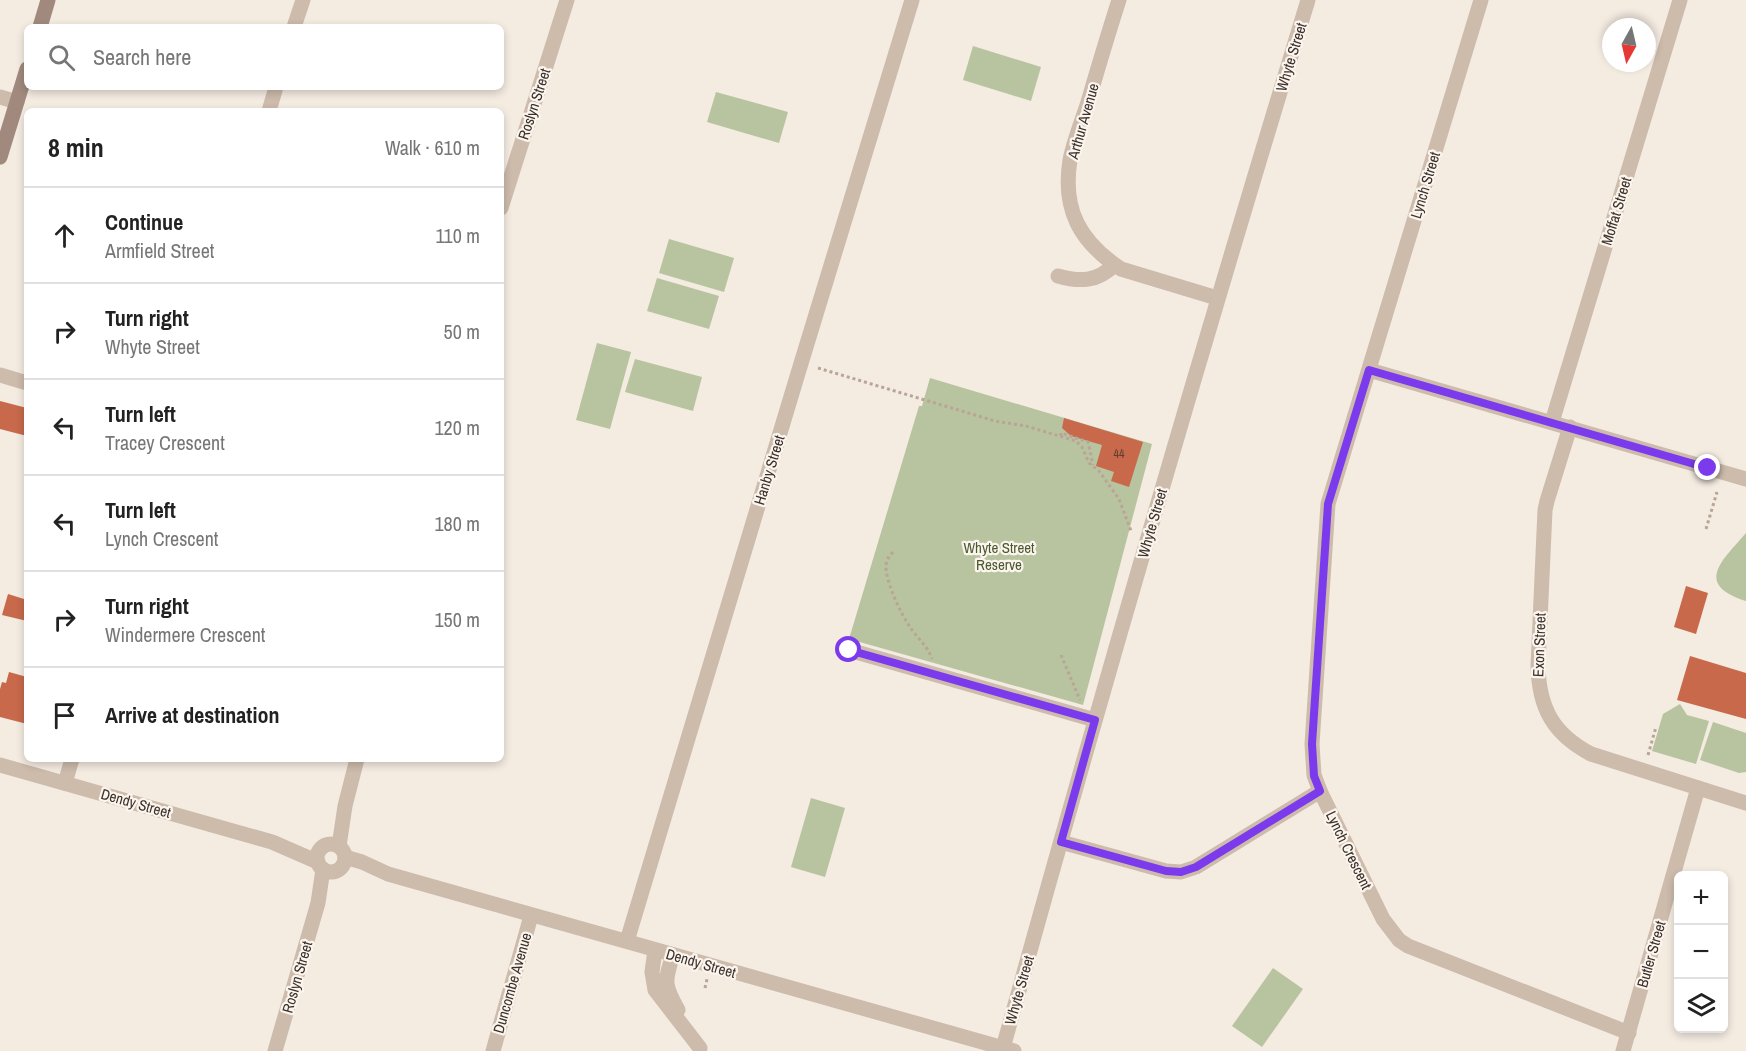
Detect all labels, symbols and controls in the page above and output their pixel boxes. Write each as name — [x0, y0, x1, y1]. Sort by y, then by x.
north arrow — [1602, 18, 1656, 72]
street label: Whyte Street — [1271, 19, 1312, 94]
search box — [24, 24, 504, 90]
icon: search — [45, 41, 78, 74]
text: Search here — [93, 42, 191, 72]
street label: Roslyn Street — [513, 65, 556, 142]
street label: Arthur Avenue — [1062, 81, 1104, 162]
text: 8 min — [48, 130, 104, 165]
text: Walk · 610 m — [385, 134, 480, 161]
street label: Lynch Street — [1405, 149, 1445, 221]
street label: Moffat Street — [1596, 174, 1636, 248]
text: Continue — [105, 207, 183, 237]
icon: ahead — [48, 219, 81, 252]
text: 110 m — [436, 222, 480, 249]
text: Armfield Street — [105, 237, 214, 264]
text: Turn right — [105, 303, 189, 333]
icon: right — [48, 315, 81, 348]
text: 50 m — [444, 318, 480, 345]
text: Whyte Street — [105, 333, 200, 360]
text: Turn left — [105, 399, 176, 429]
icon: left — [48, 411, 81, 444]
text: 120 m — [434, 414, 480, 441]
text: Tracey Crescent — [105, 429, 225, 456]
street label: Hanby Street — [748, 432, 790, 507]
house number: 44 — [1114, 446, 1125, 462]
route end — [1694, 454, 1720, 480]
street label: Whyte Street — [1132, 485, 1172, 560]
text: Turn left — [105, 495, 176, 525]
icon: left — [48, 507, 81, 540]
text: 180 m — [434, 510, 480, 537]
text: Lynch Crescent — [105, 525, 218, 552]
park label: Whyte Street Reserve — [963, 537, 1035, 575]
text: Turn right — [105, 591, 189, 621]
icon: right — [48, 603, 81, 636]
text: 150 m — [434, 606, 480, 633]
street label: Exon Street — [1527, 612, 1551, 677]
text: Windermere Crescent — [105, 621, 265, 648]
route start — [835, 636, 861, 662]
icon: arrive — [48, 699, 81, 732]
text: Arrive at destination — [105, 700, 279, 730]
street label: Dendy Street — [99, 783, 174, 823]
street label: Lynch Crescent — [1321, 807, 1377, 893]
map controls — [1674, 871, 1728, 1033]
button: + — [1674, 871, 1728, 925]
street label: Butler Street — [1631, 918, 1671, 990]
button: − — [1674, 925, 1728, 979]
street label: Duncombe Avenue — [488, 930, 536, 1036]
street label: Roslyn Street — [277, 938, 317, 1015]
street label: Dendy Street — [664, 943, 739, 983]
street label: Whyte Street — [999, 952, 1039, 1027]
button: layers — [1674, 979, 1728, 1033]

